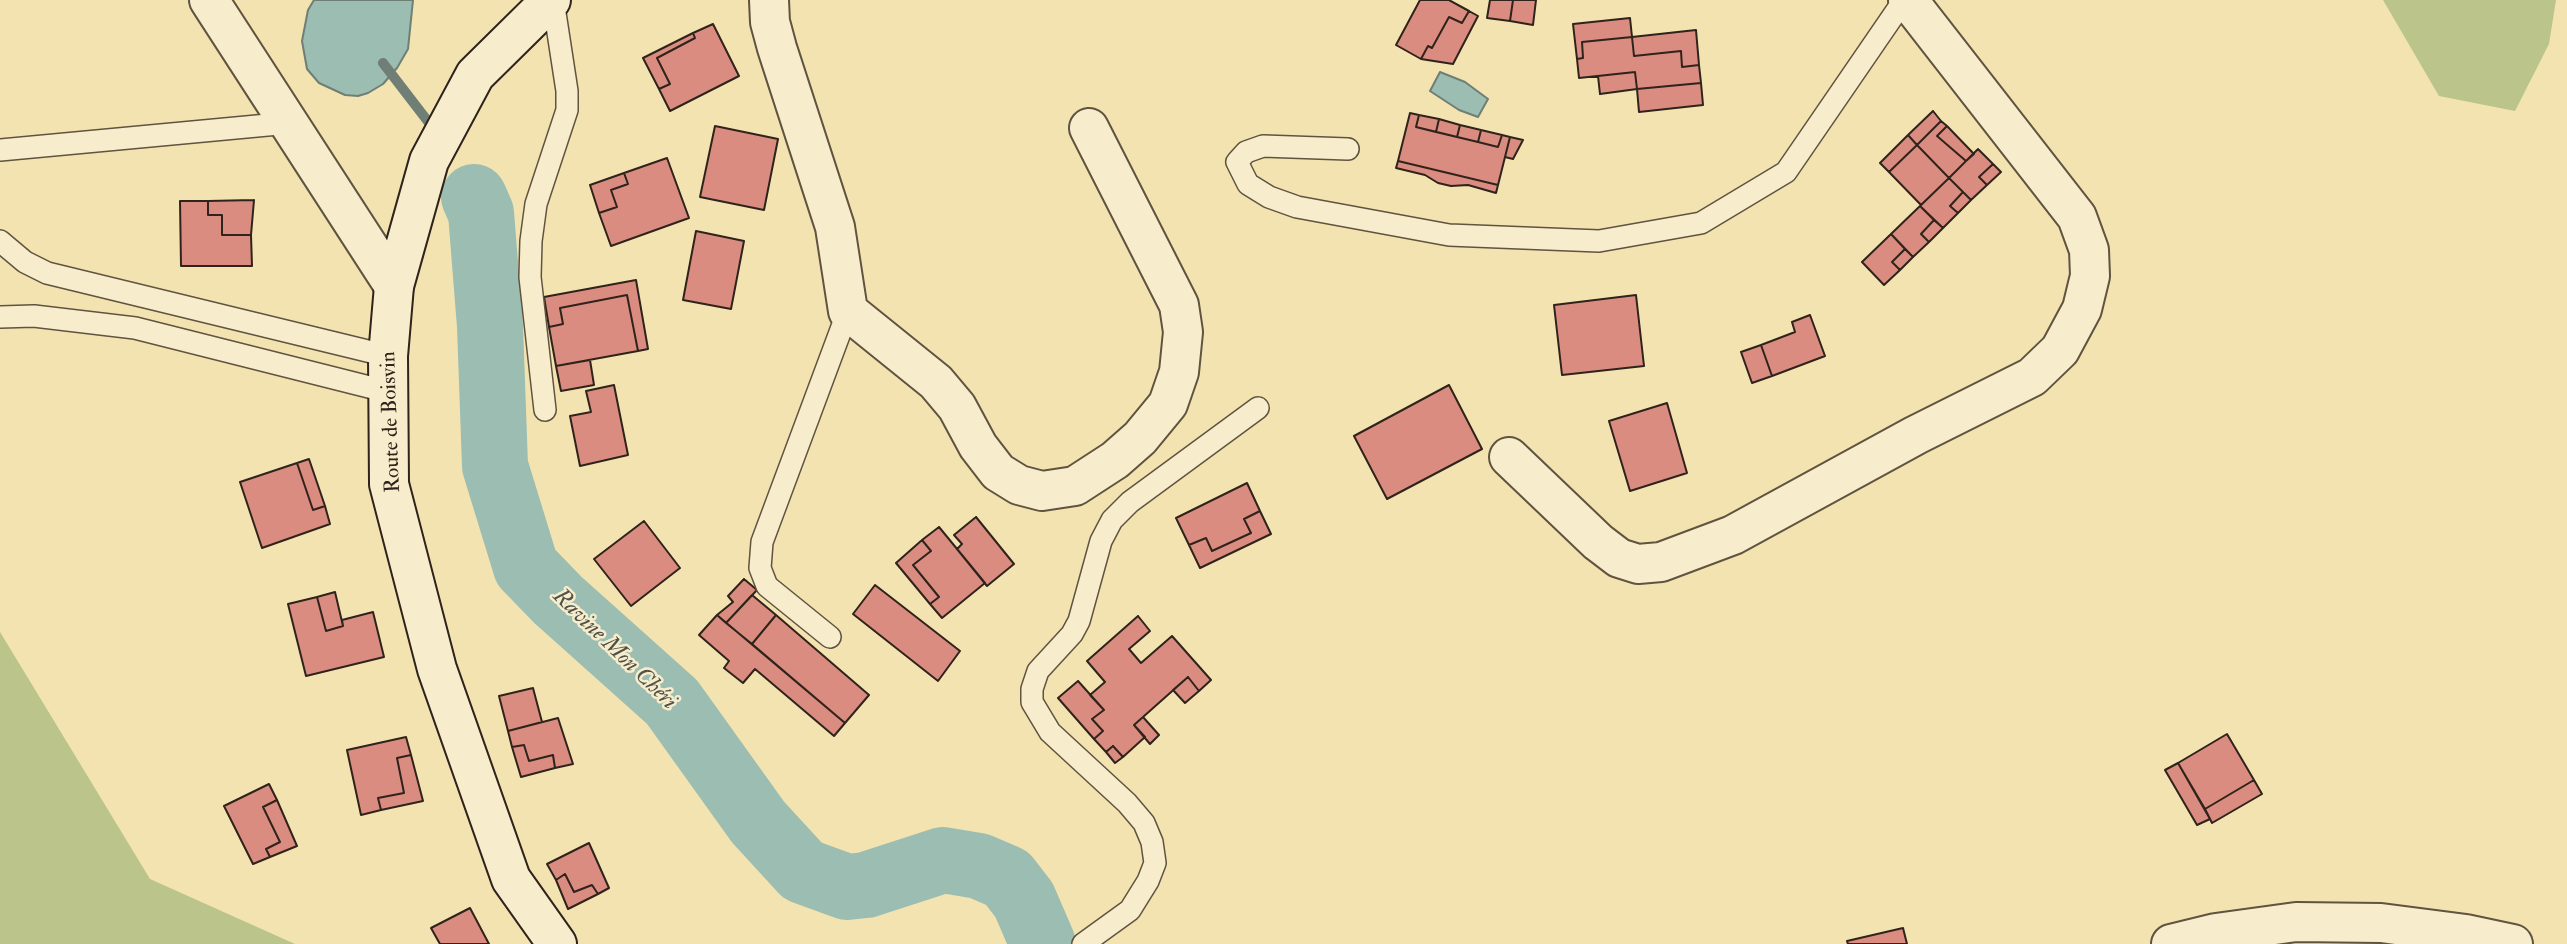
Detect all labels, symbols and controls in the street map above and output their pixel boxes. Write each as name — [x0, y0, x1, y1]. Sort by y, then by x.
street label: Route de Boisvin — [377, 351, 407, 493]
water label: Ravine Mon Chéri — [546, 584, 682, 716]

